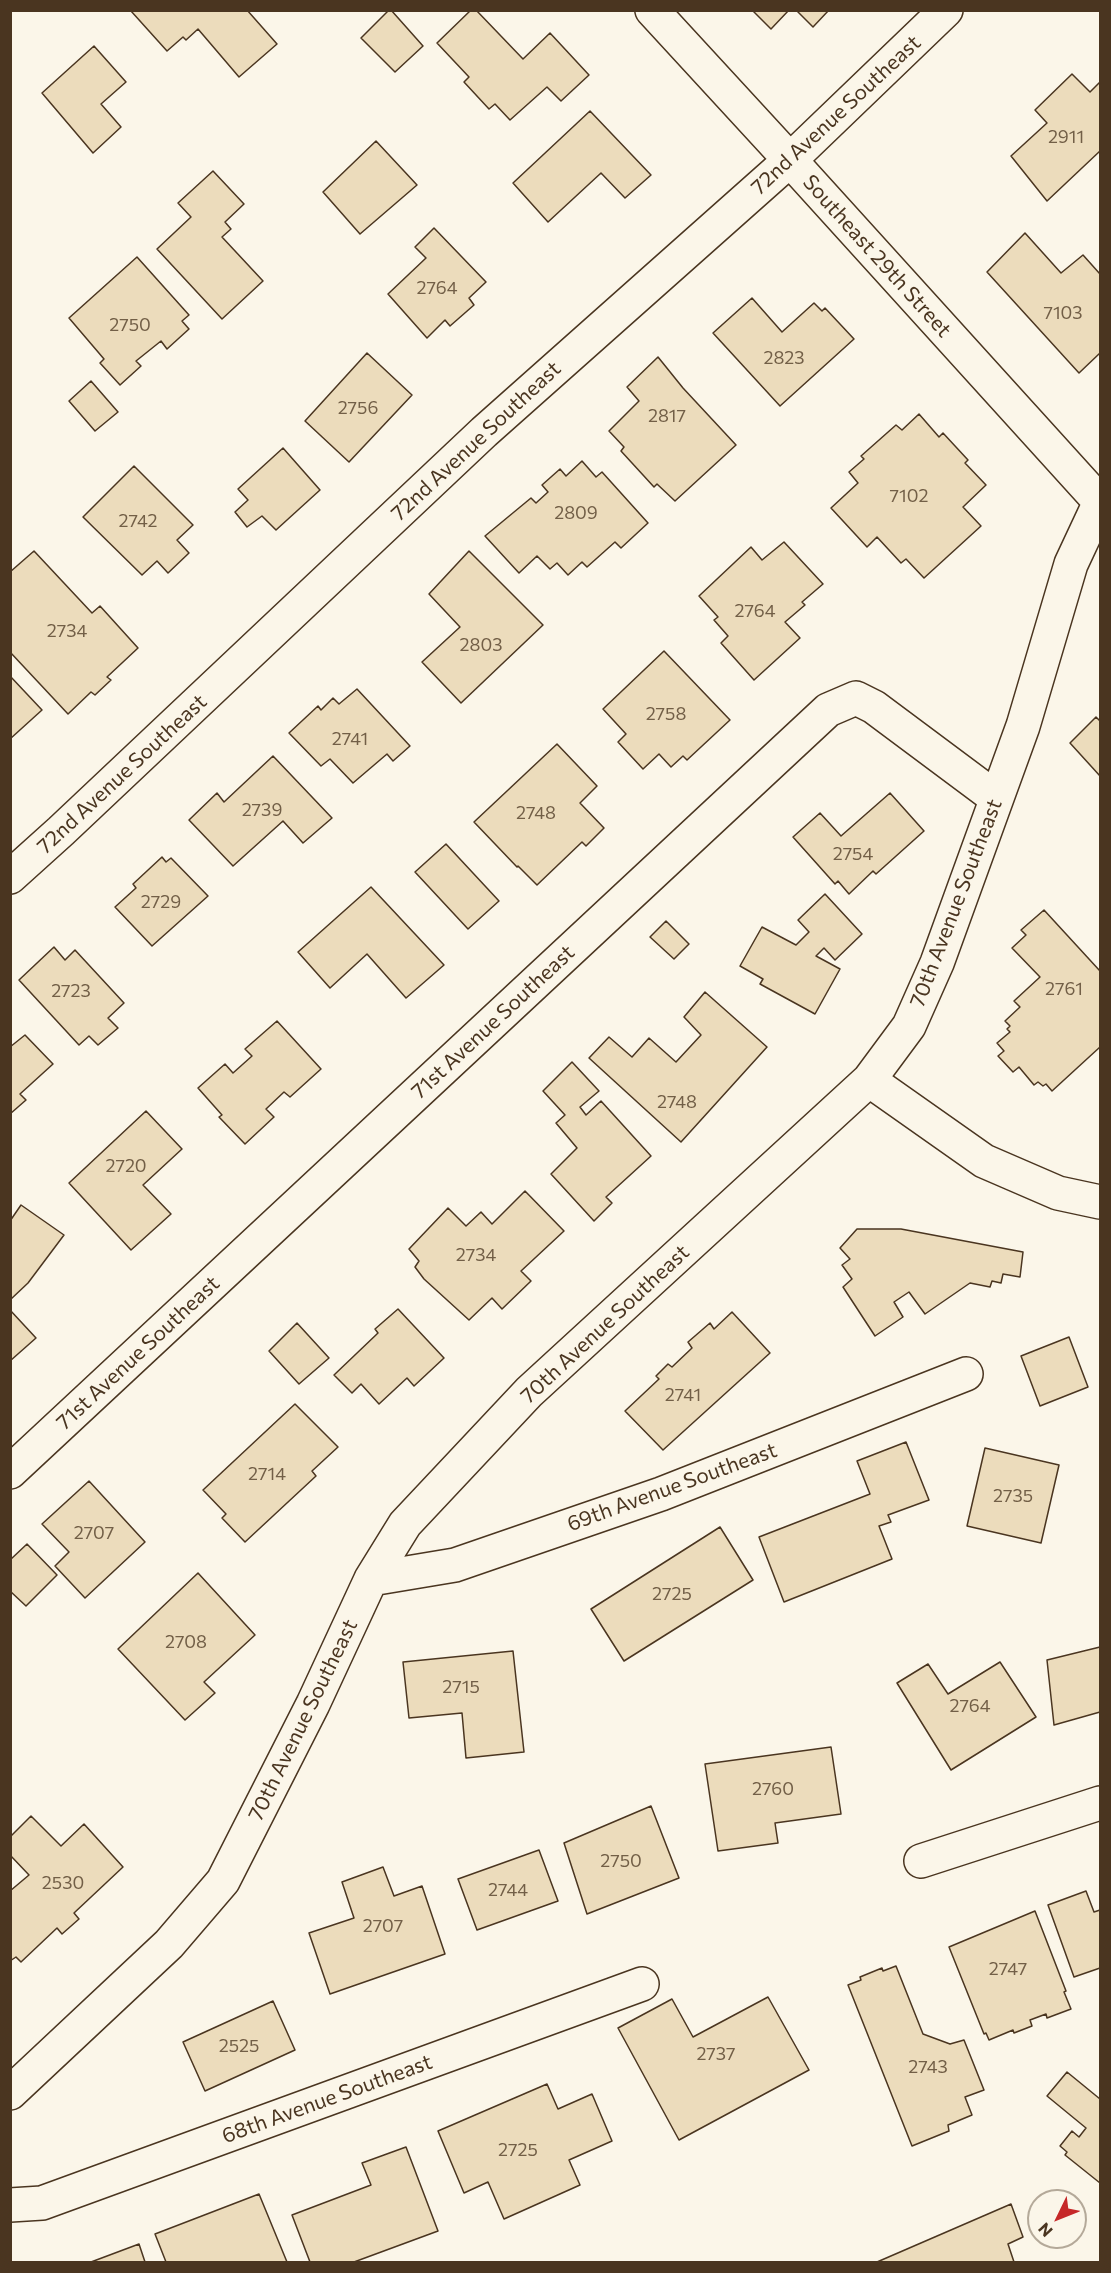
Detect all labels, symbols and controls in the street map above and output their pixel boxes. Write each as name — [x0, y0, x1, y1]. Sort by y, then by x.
street label: 72nd Avenue Southeast — [746, 30, 926, 200]
house number: 2911 — [1048, 126, 1084, 148]
street label: Southeast 29th Street — [797, 170, 957, 342]
house number: 2764 — [416, 277, 458, 299]
house number: 7103 — [1043, 302, 1083, 324]
house number: 2750 — [109, 314, 151, 336]
house number: 2823 — [763, 347, 805, 369]
street label: 72nd Avenue Southeast — [386, 356, 566, 526]
house number: 2756 — [338, 397, 378, 419]
house number: 2817 — [648, 405, 686, 427]
house number: 7102 — [890, 485, 928, 507]
house number: 2809 — [554, 502, 598, 524]
house number: 2742 — [119, 510, 157, 532]
house number: 2764 — [734, 600, 776, 622]
house number: 2734 — [47, 620, 87, 642]
house number: 2803 — [460, 634, 502, 656]
street label: 72nd Avenue Southeast — [32, 689, 212, 859]
house number: 2758 — [646, 703, 686, 725]
house number: 2741 — [332, 728, 368, 750]
street label: 70th Avenue Southeast — [905, 795, 1007, 1011]
house number: 2739 — [242, 799, 282, 821]
house number: 2748 — [516, 802, 556, 824]
house number: 2754 — [833, 843, 873, 865]
house number: 2729 — [141, 891, 181, 913]
street label: 71st Avenue Southeast — [406, 940, 580, 1104]
house number: 2761 — [1045, 978, 1083, 1000]
house number: 2723 — [51, 980, 91, 1002]
house number: 2748 — [657, 1091, 697, 1113]
house number: 2720 — [105, 1155, 147, 1177]
street label: 70th Avenue Southeast — [516, 1239, 694, 1409]
house number: 2734 — [456, 1244, 496, 1266]
street label: 71st Avenue Southeast — [51, 1271, 225, 1435]
house number: 2741 — [665, 1384, 701, 1406]
street label: 69th Avenue Southeast — [564, 1437, 780, 1537]
house number: 2714 — [248, 1463, 286, 1485]
house number: 2735 — [993, 1485, 1033, 1507]
house number: 2707 — [74, 1522, 114, 1544]
house number: 2725 — [652, 1583, 692, 1605]
street label: 70th Avenue Southeast — [243, 1615, 363, 1825]
house number: 2708 — [165, 1631, 207, 1653]
house number: 2715 — [442, 1676, 480, 1698]
house number: 2764 — [949, 1695, 991, 1717]
house number: 2760 — [752, 1778, 794, 1800]
house number: 2750 — [600, 1850, 642, 1872]
house number: 2530 — [42, 1872, 84, 1894]
house number: 2744 — [488, 1879, 528, 1901]
house number: 2707 — [363, 1915, 403, 1937]
house number: 2747 — [989, 1958, 1027, 1980]
house number: 2525 — [219, 2035, 259, 2057]
house number: 2737 — [696, 2043, 736, 2065]
street label: 68th Avenue Southeast — [219, 2049, 435, 2149]
house number: 2743 — [908, 2056, 948, 2078]
house number: 2725 — [498, 2139, 538, 2161]
north arrow — [1027, 2189, 1087, 2249]
text: N — [1034, 2219, 1056, 2241]

